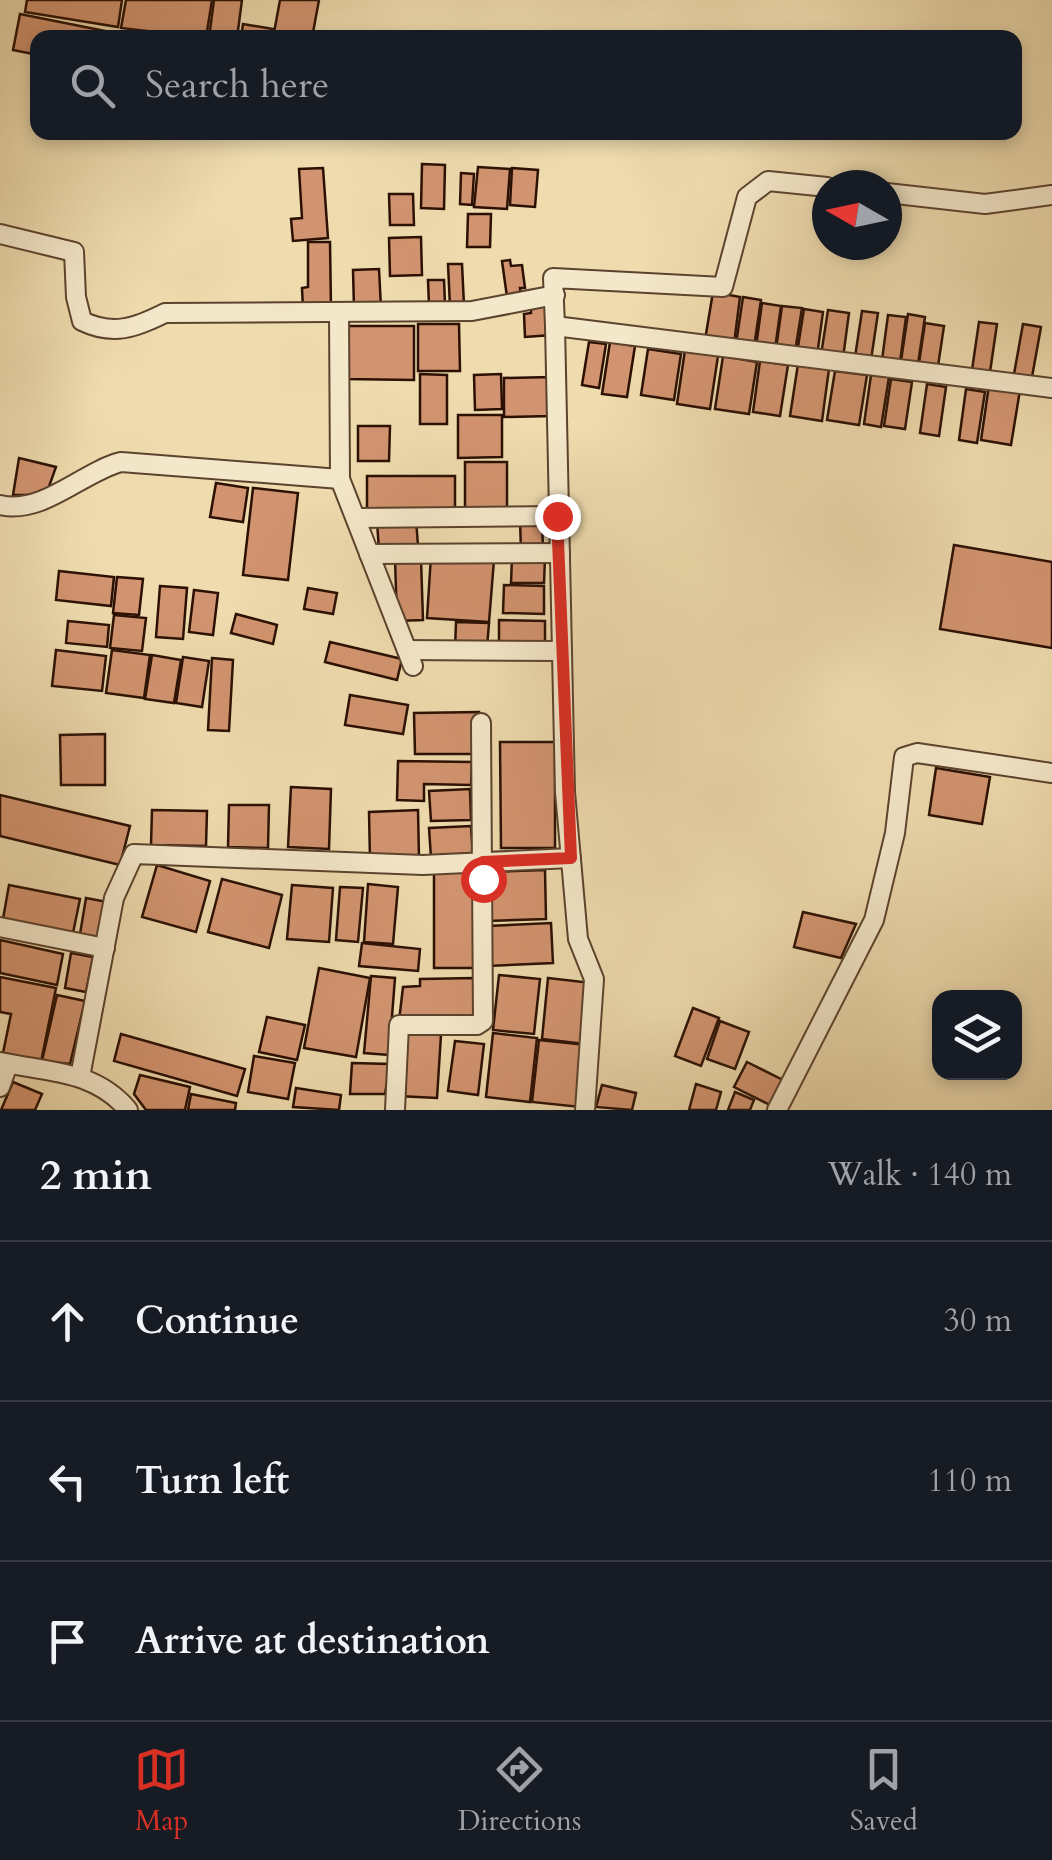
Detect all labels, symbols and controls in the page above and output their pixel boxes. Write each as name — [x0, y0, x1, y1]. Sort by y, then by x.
search box — [30, 30, 1022, 140]
icon: search — [65, 58, 120, 113]
text: Search here — [145, 59, 329, 111]
north arrow — [812, 170, 902, 260]
route end — [535, 494, 581, 540]
route start — [461, 857, 507, 903]
map controls — [932, 990, 1022, 1080]
button: layers — [932, 990, 1022, 1080]
text: 2 min — [40, 1147, 152, 1204]
text: Walk · 140 m — [827, 1153, 1012, 1197]
icon: ahead — [40, 1294, 95, 1349]
text: Continue — [135, 1295, 299, 1347]
text: 30 m — [944, 1299, 1012, 1343]
icon: left — [40, 1454, 95, 1509]
text: Turn left — [135, 1455, 289, 1507]
text: 110 m — [927, 1459, 1012, 1503]
icon: arrive — [40, 1614, 95, 1669]
text: Arrive at destination — [135, 1615, 490, 1667]
tab: Map — [134, 1742, 189, 1840]
tab: Directions — [458, 1742, 581, 1840]
tab: Saved — [850, 1742, 918, 1840]

